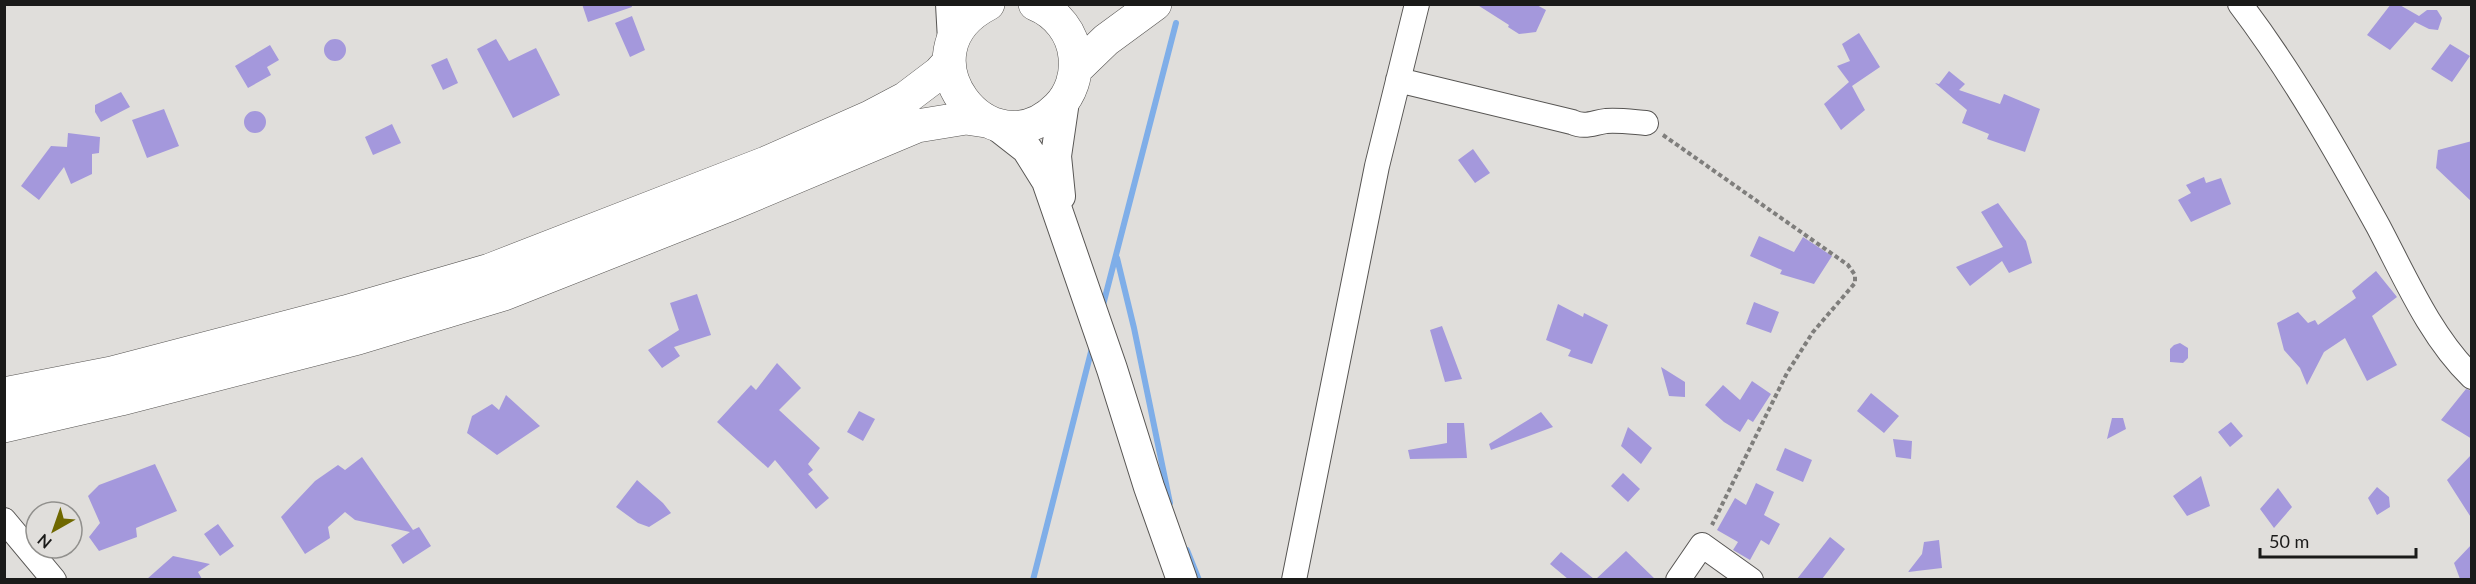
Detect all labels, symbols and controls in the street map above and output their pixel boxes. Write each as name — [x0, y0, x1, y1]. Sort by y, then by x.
north arrow — [24, 500, 84, 560]
scale bar — [2260, 521, 2416, 559]
text: 50 m — [2269, 530, 2309, 552]
text: N — [33, 531, 55, 553]

